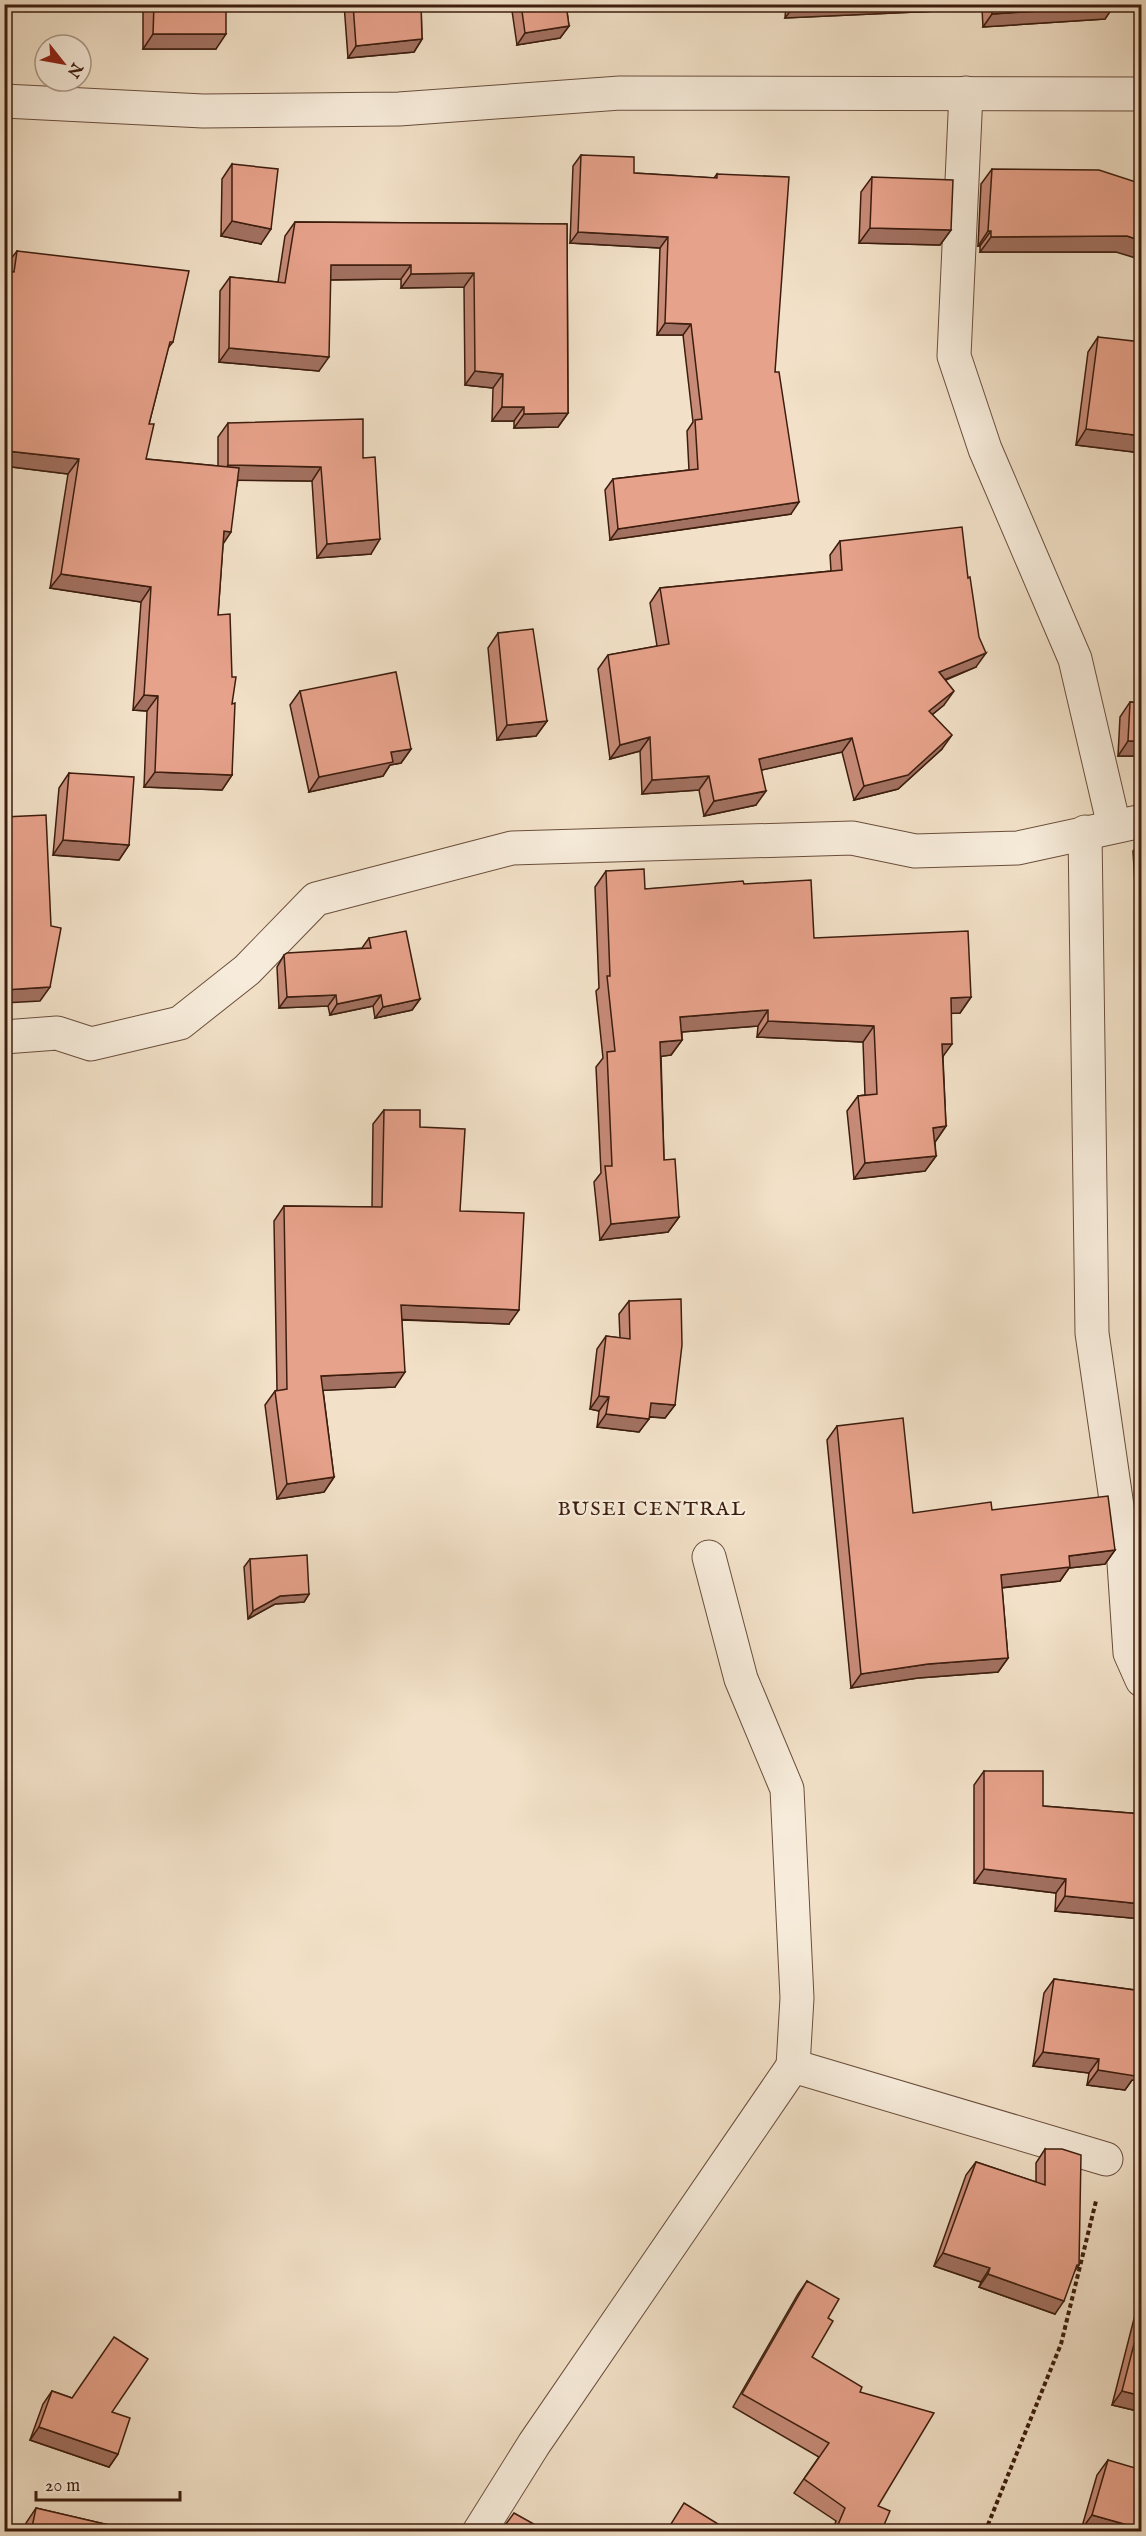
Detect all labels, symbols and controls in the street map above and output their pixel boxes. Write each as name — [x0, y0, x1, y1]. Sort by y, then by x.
north arrow — [33, 33, 93, 93]
text: N — [62, 58, 87, 81]
district label: BUSEI CENTRAL — [557, 1497, 747, 1522]
scale bar — [36, 2464, 180, 2502]
text: 20 m — [45, 2475, 80, 2498]

